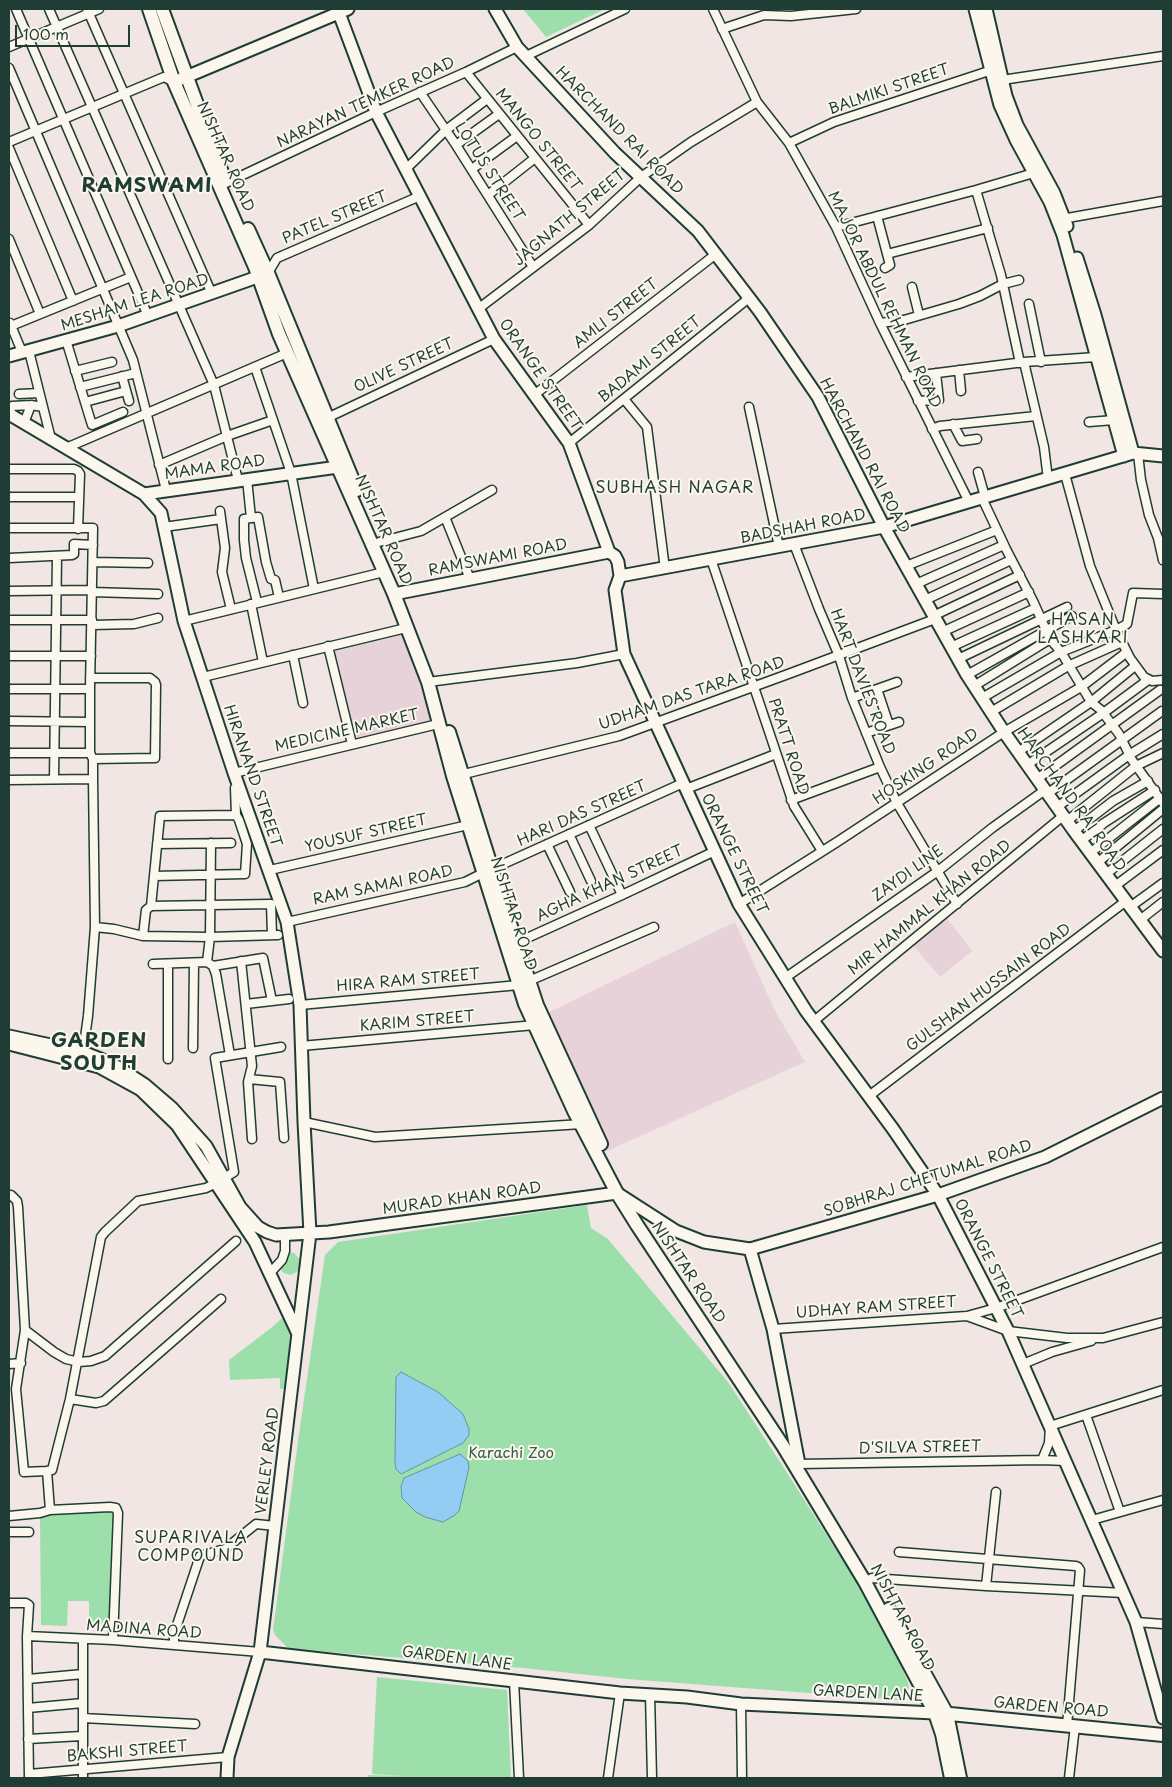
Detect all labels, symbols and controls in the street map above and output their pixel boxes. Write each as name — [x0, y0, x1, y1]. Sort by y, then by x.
scale bar — [18, 15, 132, 47]
text: 100 m — [23, 22, 69, 45]
street label: NARAYAN TEMKER ROAD — [274, 54, 458, 152]
street label: BALMIKI STREET — [826, 61, 952, 119]
street label: HARCHAND RAI ROAD — [551, 63, 687, 199]
street label: MANGO STREET — [491, 85, 585, 195]
street label: NISHTAR ROAD — [193, 99, 257, 215]
street label: LOTUS STREET — [450, 119, 528, 225]
street label: JAGNATH STREET — [510, 166, 630, 270]
district label: RAMSWAMI — [81, 174, 213, 198]
street label: PATEL STREET — [280, 188, 390, 248]
street label: MAJOR ABDUL REHMAN ROAD — [823, 189, 945, 411]
street label: MESHAM LEA ROAD — [59, 271, 211, 335]
street label: AMLI STREET — [570, 275, 662, 353]
street label: BADAMI STREET — [595, 313, 705, 407]
street label: ORANGE STREET — [495, 316, 585, 434]
street label: OLIVE STREET — [351, 335, 457, 397]
street label: HARCHAND RAI ROAD — [815, 375, 913, 537]
street label: MAMA ROAD — [163, 452, 267, 484]
street label: NISHTAR ROAD — [351, 472, 415, 588]
district label: SUBHASH NAGAR — [593, 479, 757, 499]
street label: BADSHAH ROAD — [739, 506, 867, 548]
street label: RAMSWAMI ROAD — [427, 536, 569, 580]
street label: HART DAVIES ROAD — [826, 607, 898, 757]
district label: HASAN LASHKARI — [1036, 611, 1130, 649]
street label: UDHAM DAS TARA ROAD — [597, 654, 787, 734]
street label: PRATT ROAD — [764, 696, 812, 798]
street label: HIRANAND STREET — [219, 702, 285, 850]
street label: MEDICINE MARKET — [273, 706, 421, 756]
street label: HARCHAND RAI ROAD — [1013, 724, 1129, 876]
street label: HOSKING ROAD — [870, 725, 982, 809]
street label: HARI DAS STREET — [515, 777, 649, 851]
street label: ORANGE STREET — [697, 791, 771, 917]
street label: YOUSUF STREET — [303, 811, 429, 857]
street label: MIR HAMMAL KHAN ROAD — [845, 837, 1015, 979]
street label: AGHA KHAN STREET — [534, 842, 686, 926]
street label: ZAYDI LINE — [869, 842, 947, 906]
street label: NISHTAR ROAD — [486, 855, 540, 973]
street label: RAM SAMAI ROAD — [311, 862, 455, 910]
street label: GULSHAN HUSSAIN ROAD — [903, 920, 1075, 1056]
street label: HIRA RAM STREET — [336, 966, 480, 996]
street label: KARIM STREET — [359, 1008, 475, 1036]
district label: GARDEN SOUTH — [51, 1029, 147, 1076]
street label: SOBHRAJ CHETUMAL ROAD — [822, 1137, 1034, 1221]
street label: MURAD KHAN ROAD — [381, 1179, 543, 1219]
street label: ORANGE STREET — [950, 1196, 1026, 1322]
street label: NISHTAR ROAD — [647, 1219, 729, 1327]
street label: UDHAY RAM STREET — [795, 1293, 957, 1323]
street label: VERLEY ROAD — [252, 1406, 284, 1516]
street label: D'SILVA STREET — [859, 1438, 981, 1458]
park label: Karachi Zoo — [468, 1445, 554, 1463]
district label: SUPARIVALA COMPOUND — [133, 1529, 249, 1567]
street label: NISHTAR ROAD — [866, 1561, 938, 1675]
street label: MADINA ROAD — [85, 1617, 203, 1643]
street label: GARDEN LANE — [401, 1643, 513, 1675]
street label: GARDEN LANE — [812, 1682, 924, 1706]
street label: GARDEN ROAD — [993, 1694, 1109, 1722]
street label: BAKSHI STREET — [66, 1738, 188, 1766]

